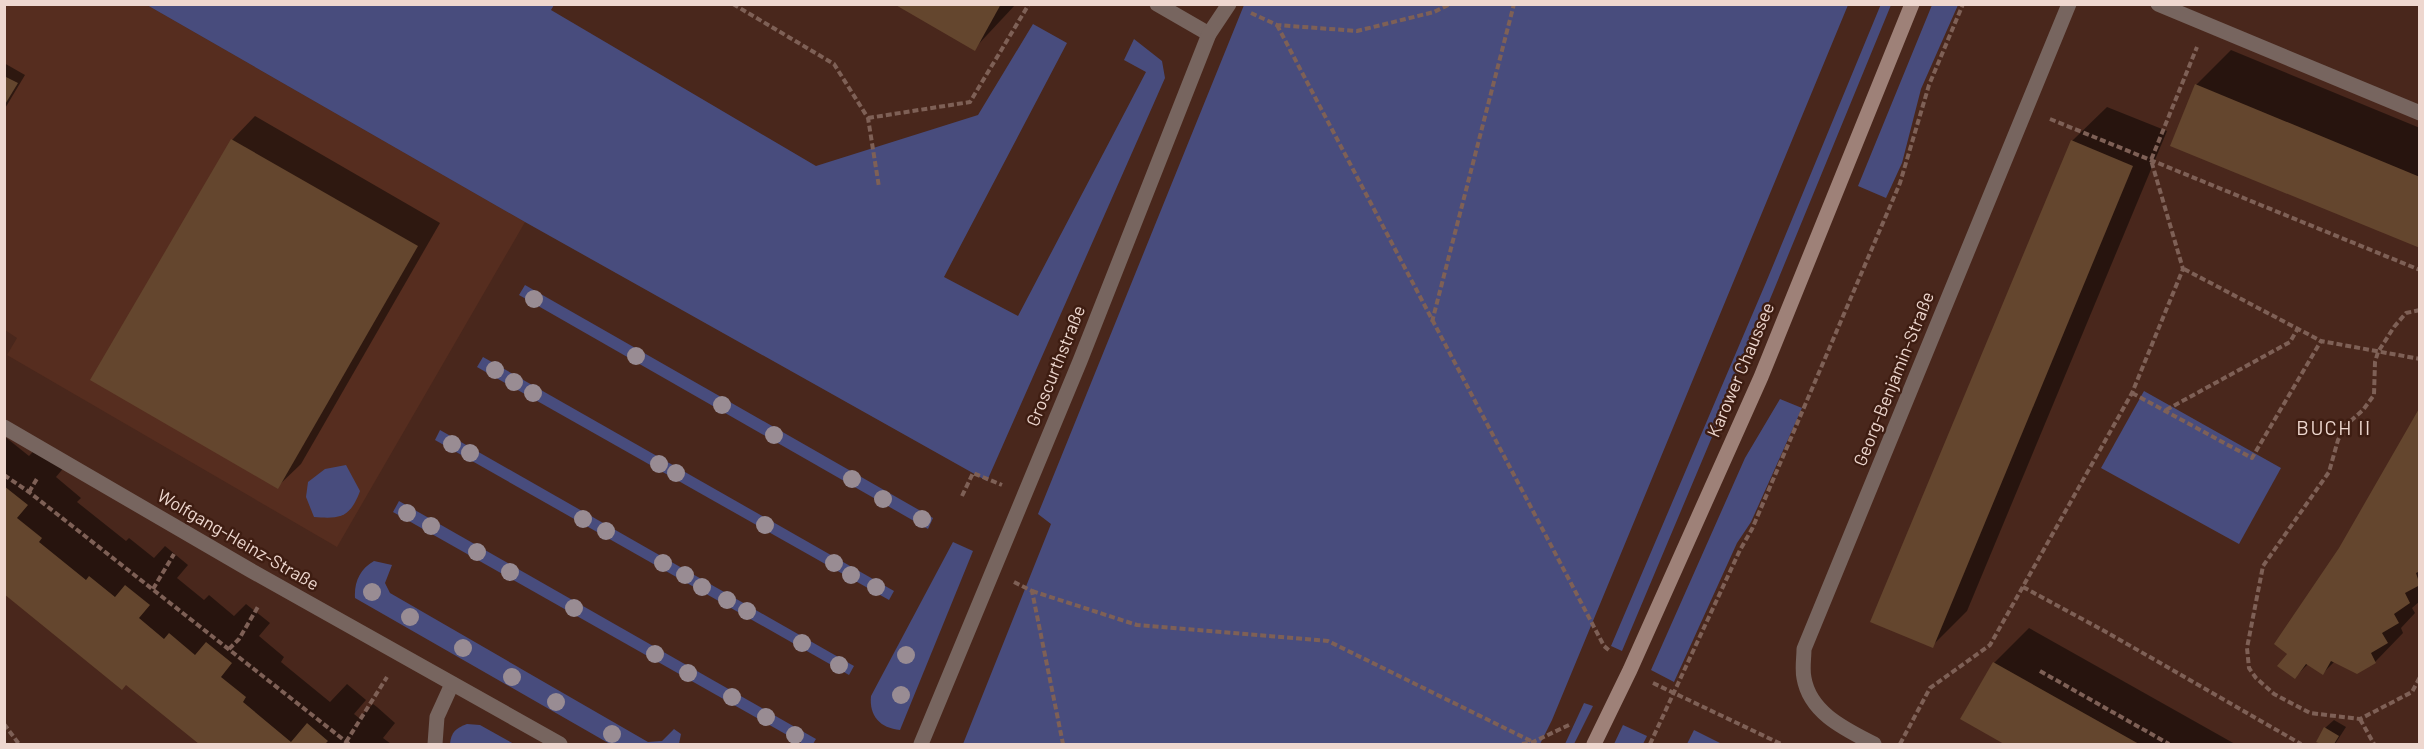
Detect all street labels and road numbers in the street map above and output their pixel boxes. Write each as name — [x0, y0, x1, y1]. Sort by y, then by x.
street label: Georg-Benjamin-Straße — [1848, 288, 1938, 469]
street label: Karower Chaussee — [1702, 299, 1778, 440]
street label: Groscurthstraße — [1021, 302, 1089, 429]
street label: Wolfgang-Heinz-Straße — [154, 484, 323, 594]

